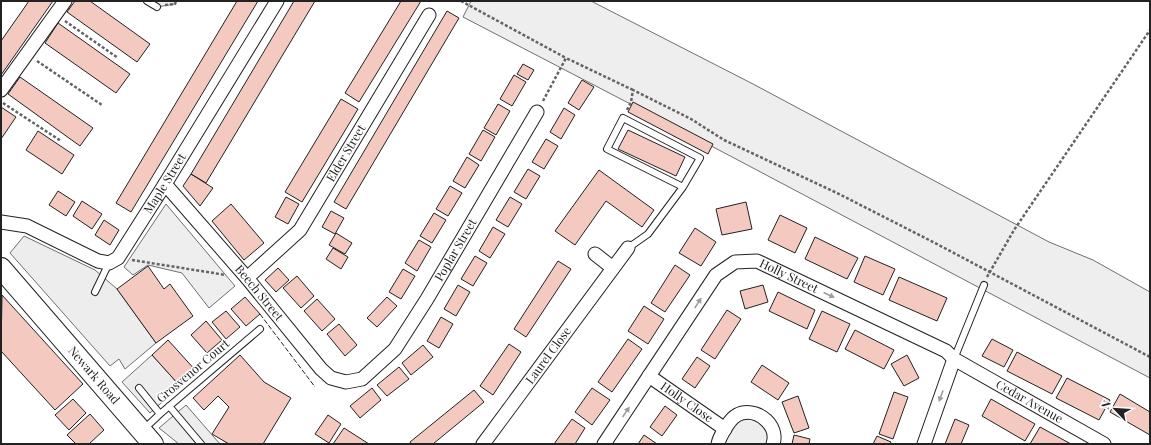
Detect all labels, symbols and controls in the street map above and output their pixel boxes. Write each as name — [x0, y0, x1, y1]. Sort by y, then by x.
street label: Elder Street — [322, 121, 369, 184]
street label: Maple Street — [139, 149, 189, 216]
street label: Poplar Street — [430, 215, 480, 284]
street label: Holly Street — [757, 254, 822, 296]
street label: Beech Street — [232, 261, 288, 324]
one-way arrow — [823, 292, 835, 298]
one-way arrow — [694, 298, 702, 308]
street label: Laurel Close — [521, 323, 574, 387]
street label: Grosvenor Court — [153, 335, 233, 405]
street label: Newark Road — [65, 343, 124, 407]
street label: Cedar Avenue — [993, 375, 1066, 426]
street label: Holly Close — [658, 378, 717, 425]
north arrow — [1095, 389, 1135, 429]
one-way arrow — [938, 390, 944, 402]
text: N — [1097, 398, 1114, 411]
one-way arrow — [622, 406, 630, 417]

